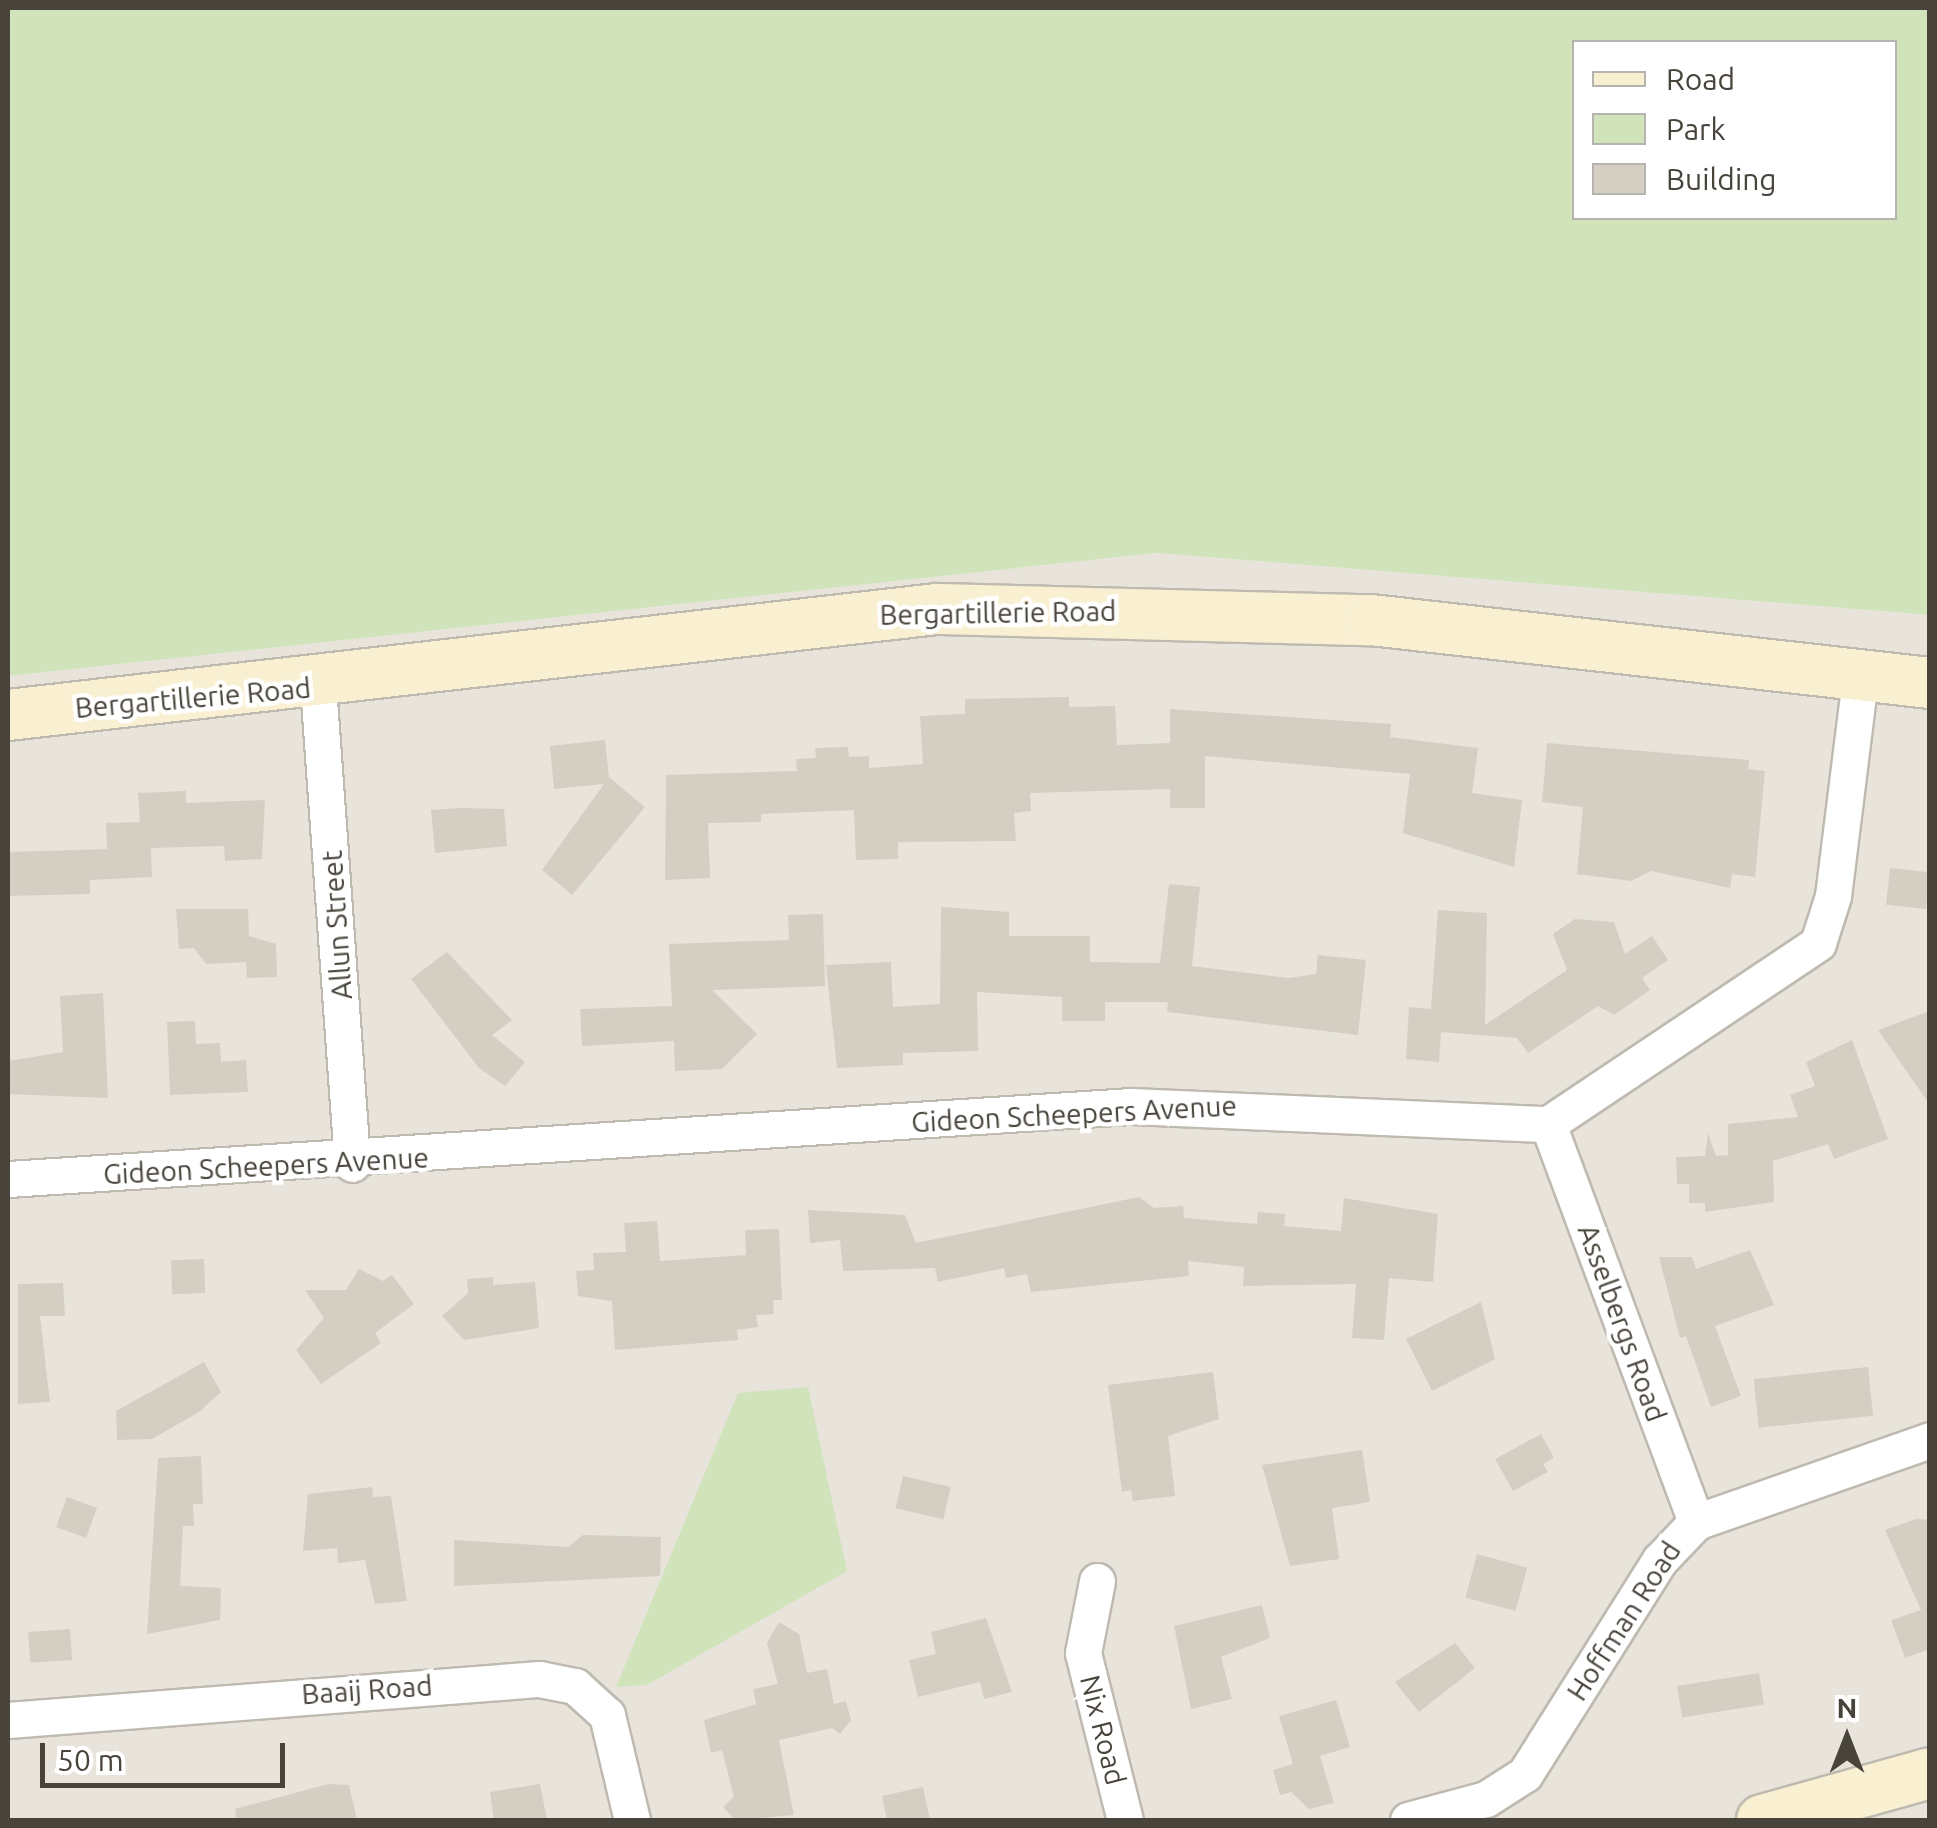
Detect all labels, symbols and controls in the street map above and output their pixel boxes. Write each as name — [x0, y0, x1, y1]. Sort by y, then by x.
legend — [1572, 40, 1897, 220]
text: Road — [1666, 62, 1735, 96]
text: Park — [1666, 112, 1726, 146]
text: Building — [1666, 162, 1777, 196]
street label: Bergartillerie Road — [879, 594, 1117, 632]
street label: Bergartillerie Road — [74, 671, 312, 725]
street label: Allun Street — [315, 849, 359, 1001]
street label: Gideon Scheepers Avenue — [910, 1089, 1238, 1139]
street label: Gideon Scheepers Avenue — [102, 1141, 430, 1191]
street label: Asselbergs Road — [1571, 1220, 1673, 1426]
street label: Hoffman Road — [1560, 1535, 1688, 1707]
street label: Baaij Road — [300, 1669, 434, 1711]
street label: Nix Road — [1073, 1672, 1133, 1788]
north arrow — [1797, 1688, 1897, 1788]
text: N — [1837, 1692, 1857, 1723]
scale bar — [45, 1723, 290, 1785]
text: 50 m — [57, 1743, 124, 1777]

